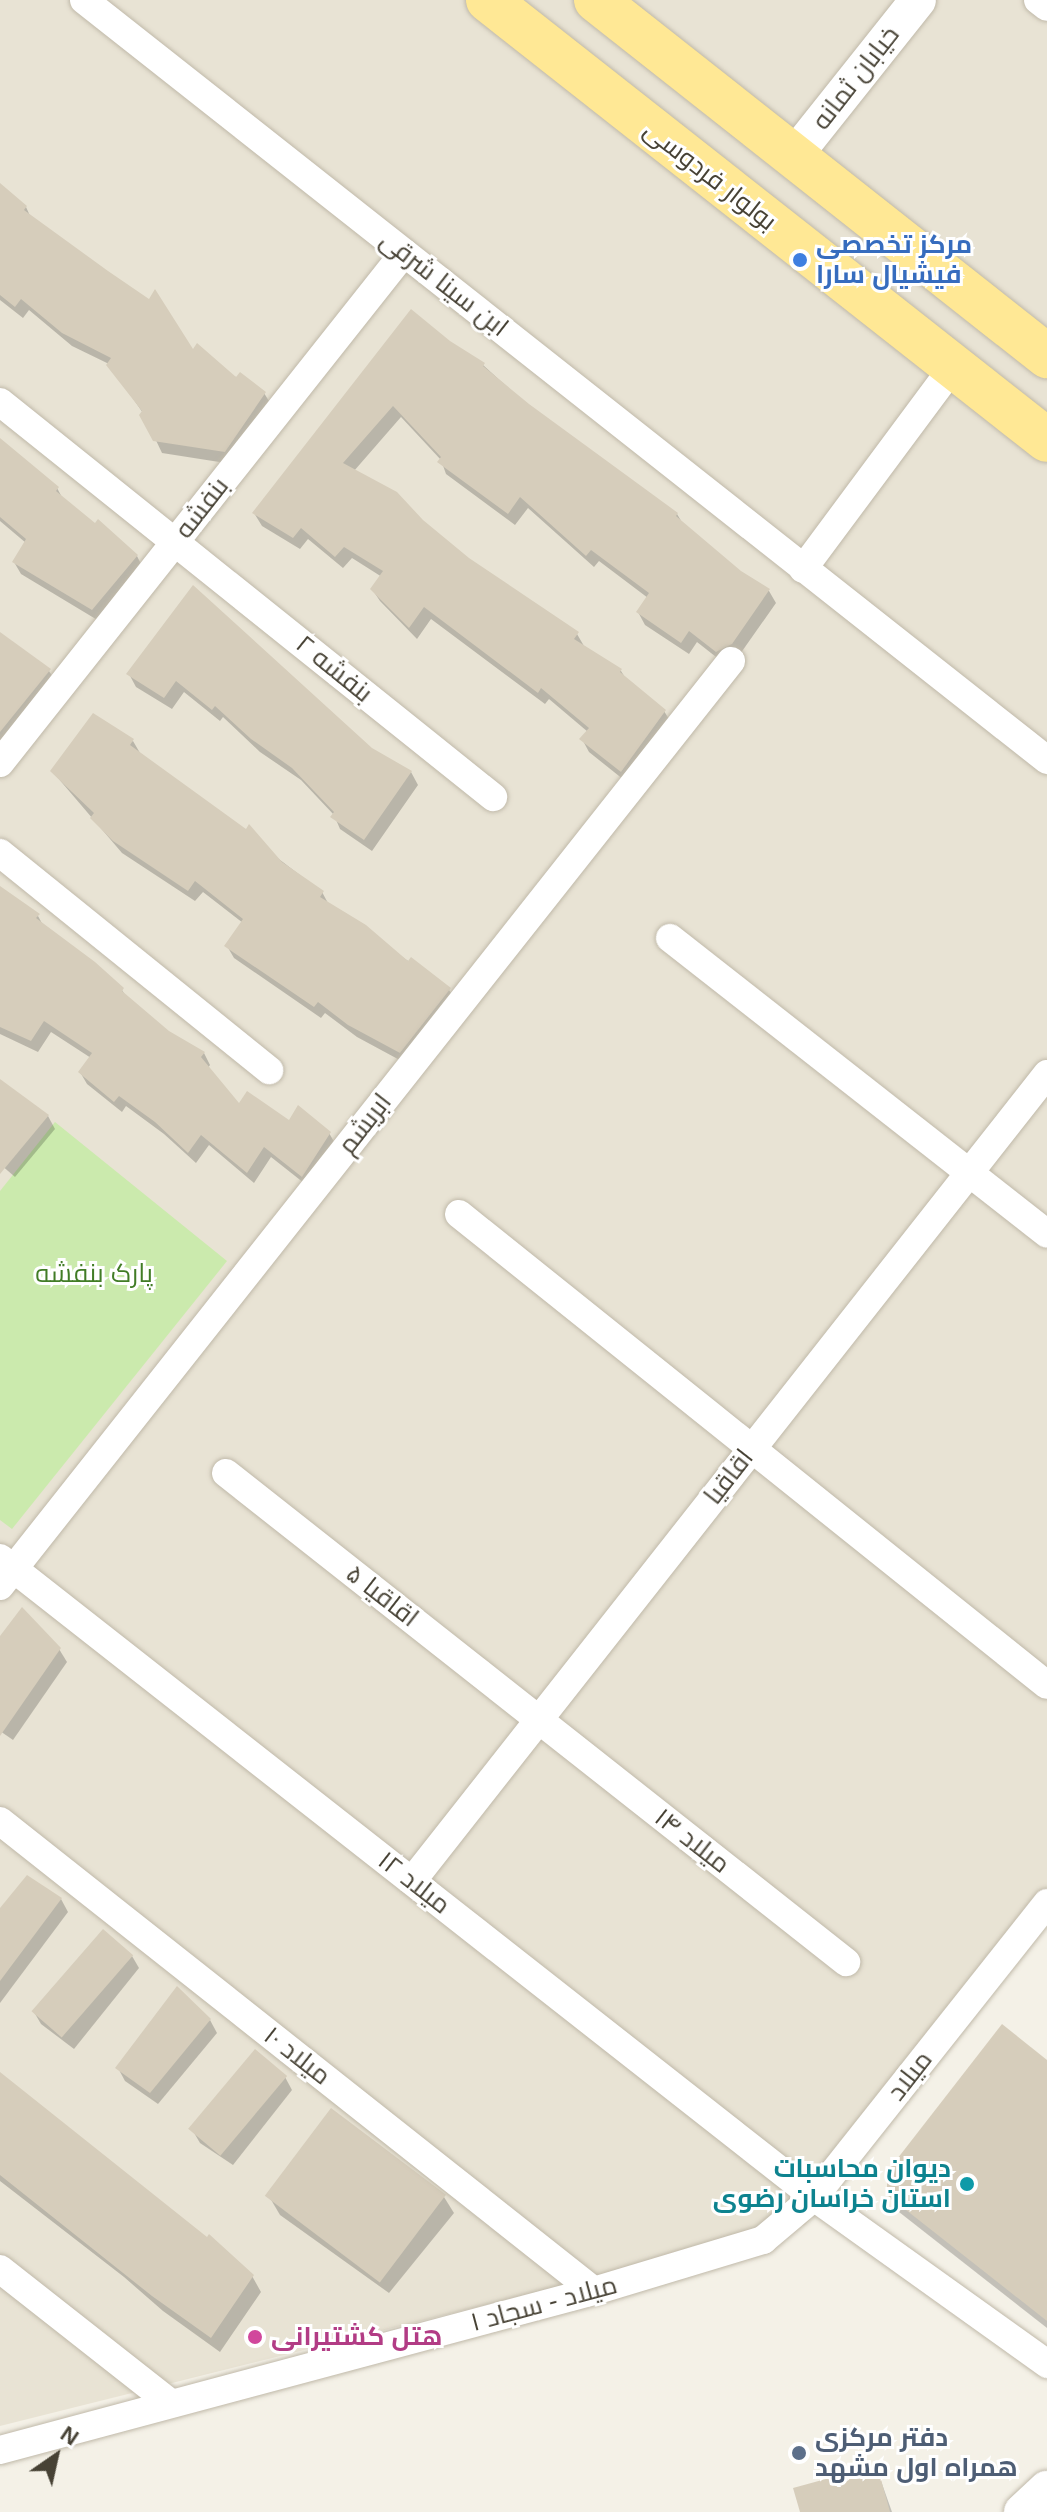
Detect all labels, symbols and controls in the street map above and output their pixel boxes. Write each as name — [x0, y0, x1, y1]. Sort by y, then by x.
street label: خیابان ثمانه — [806, 20, 906, 136]
street label: بولوار فردوسی — [637, 114, 783, 238]
street label: ابن سینا شرقی — [374, 224, 514, 344]
place label: مرکز تخصصی فیشیال سارا — [816, 229, 972, 290]
marker: مرکز تخصصی فیشیال سارا — [791, 251, 809, 269]
street label: بنفشه — [169, 471, 235, 545]
street label: بنفشه ۲ — [289, 629, 379, 709]
street label: ابریشم — [332, 1088, 398, 1160]
park label: پارک بنفشه — [35, 1258, 153, 1290]
street label: اقاقیا — [698, 1443, 760, 1511]
street label: اقاقیا ۵ — [340, 1558, 424, 1634]
street label: میلاد ۱۴ — [648, 1802, 736, 1880]
street label: میلاد ۱۲ — [372, 1845, 456, 1921]
street label: میلاد ۱۰ — [257, 2020, 337, 2092]
street label: میلاد — [881, 2045, 939, 2107]
place label: دیوان محاسبات استان خراسان رضوی — [713, 2153, 951, 2214]
marker: دیوان محاسبات استان خراسان رضوی — [958, 2175, 976, 2193]
street label: میلاد - سجاد ۱ — [467, 2270, 621, 2338]
place label: هتل کشتیرانی — [271, 2321, 442, 2353]
marker: هتل کشتیرانی — [246, 2328, 264, 2346]
north arrow — [16, 2416, 96, 2496]
text: N — [56, 2421, 83, 2450]
place label: دفتر مرکزی همراه اول مشهد — [815, 2422, 1018, 2484]
marker: دفتر مرکزی همراه اول مشهد — [790, 2444, 808, 2462]

